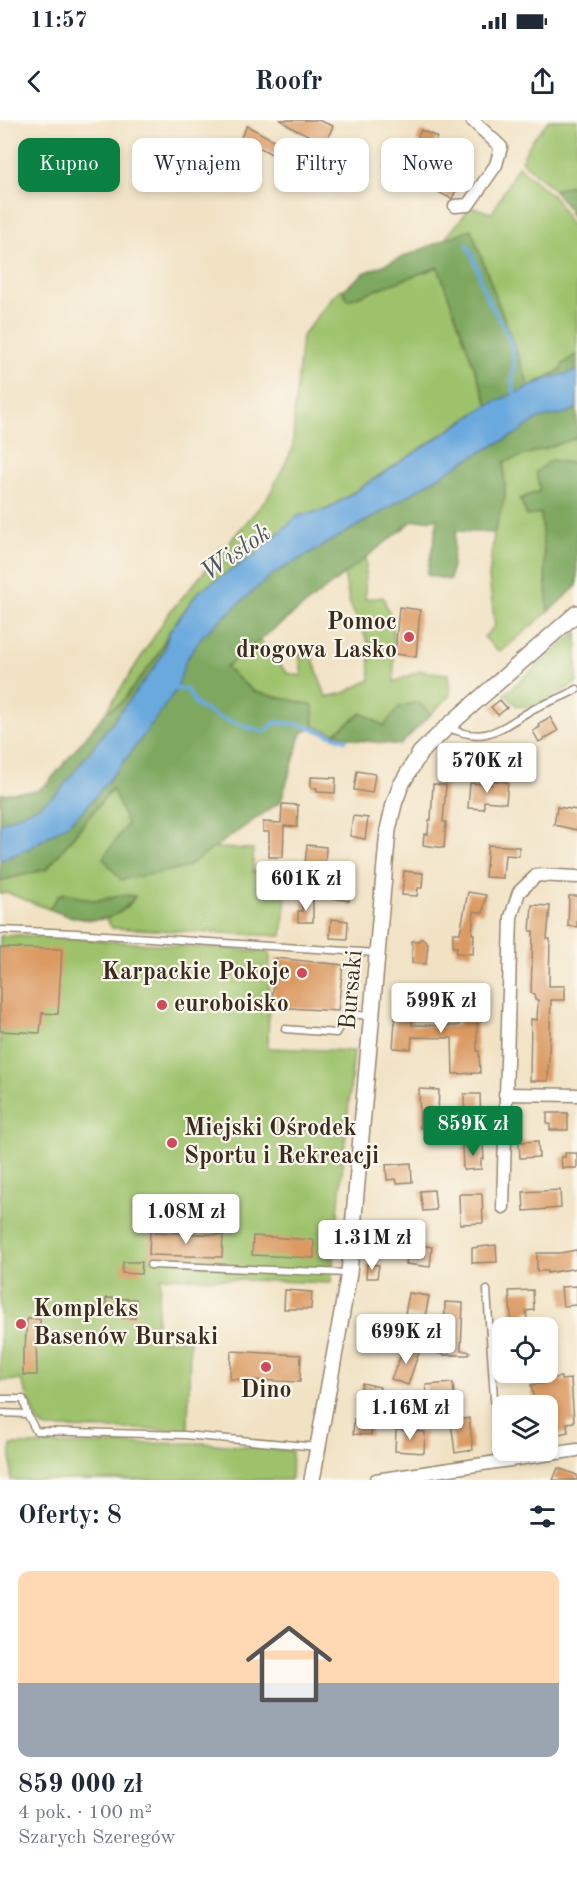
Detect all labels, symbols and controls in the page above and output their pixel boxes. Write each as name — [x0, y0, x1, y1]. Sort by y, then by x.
text: 11:57 — [30, 10, 87, 32]
icon: back — [18, 65, 51, 98]
icon: share — [526, 65, 559, 98]
text: Roofr — [254, 68, 323, 95]
chip: Kupno — [18, 138, 120, 192]
chip: Wynajem — [132, 138, 262, 192]
chip: Filtry — [274, 138, 369, 192]
chip: Nowe — [381, 138, 474, 192]
water label: Wisłok — [196, 520, 276, 586]
place label: Pomoc drogowa Lasko — [236, 611, 397, 663]
marker: Pomoc drogowa Lasko — [402, 630, 416, 644]
pin: 570K zł — [432, 743, 542, 794]
text: 570K zł — [451, 752, 523, 772]
pin: 601K zł — [251, 861, 361, 912]
text: 601K zł — [270, 870, 342, 890]
street label: Bursaki — [337, 949, 367, 1031]
place label: Karpackie Pokoje — [102, 961, 290, 985]
marker: Karpackie Pokoje — [295, 966, 309, 980]
pin: 599K zł — [386, 983, 496, 1034]
text: 599K zł — [405, 992, 477, 1012]
place label: euroboisko — [174, 993, 289, 1017]
marker: euroboisko — [155, 998, 169, 1012]
pin: 859K zł — [418, 1106, 528, 1157]
text: 859K zł — [437, 1115, 509, 1135]
place label: Miejski Ośrodek Sportu i Rekreacji — [184, 1117, 379, 1169]
marker: Miejski Ośrodek Sportu i Rekreacji — [165, 1136, 179, 1150]
pin: 1.08M zł — [124, 1194, 248, 1245]
text: 1.08M zł — [146, 1203, 226, 1223]
pin: 1.31M zł — [310, 1220, 434, 1271]
text: 1.31M zł — [332, 1229, 412, 1249]
place label: Kompleks Basenów Bursaki — [33, 1298, 218, 1350]
pin: 699K zł — [351, 1314, 461, 1365]
marker: Kompleks Basenów Bursaki — [14, 1317, 28, 1331]
map controls — [492, 1317, 558, 1461]
button: locate — [492, 1317, 558, 1383]
text: 699K zł — [370, 1323, 442, 1343]
marker: Dino — [259, 1360, 273, 1374]
place label: Dino — [240, 1379, 292, 1403]
pin: 1.16M zł — [348, 1390, 472, 1441]
button: layers — [492, 1395, 558, 1461]
text: 1.16M zł — [370, 1399, 450, 1419]
icon: filters — [526, 1500, 559, 1533]
text: Oferty: 8 — [18, 1503, 122, 1529]
icon: home — [235, 1610, 343, 1718]
text: 859 000 zł — [18, 1772, 143, 1798]
text: 4 pok. · 100 m² — [18, 1803, 152, 1823]
text: Szarych Szeregów — [18, 1828, 176, 1848]

